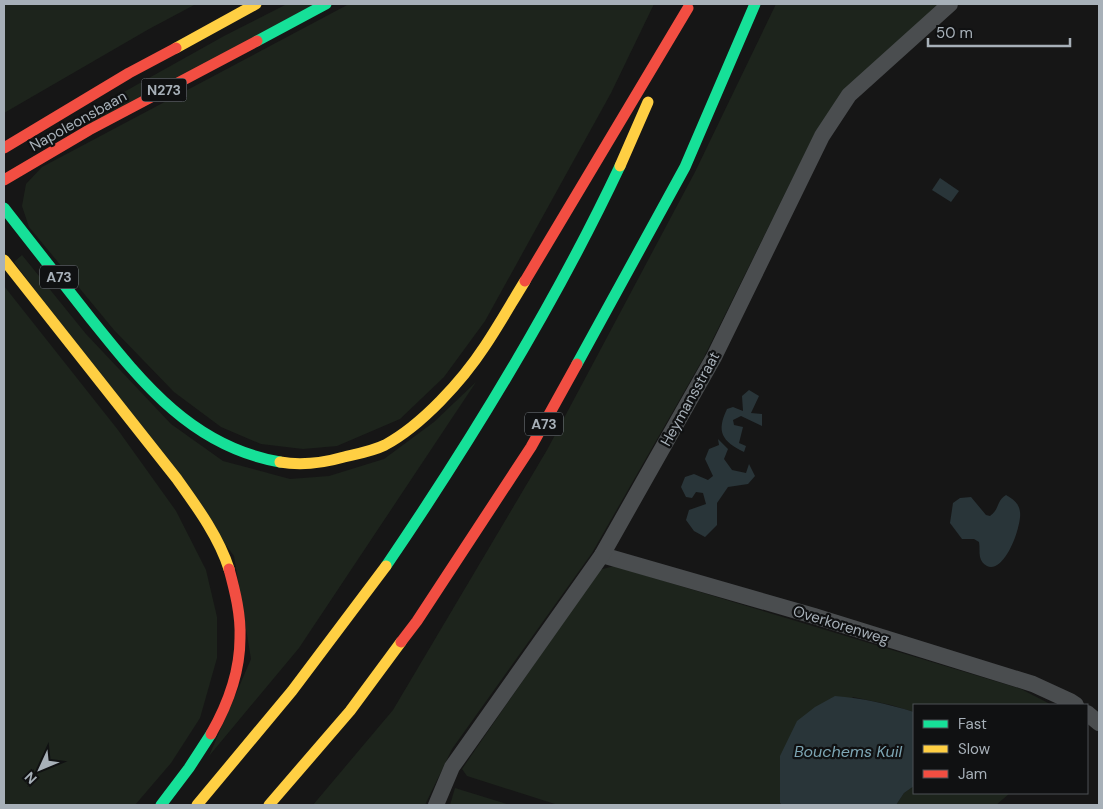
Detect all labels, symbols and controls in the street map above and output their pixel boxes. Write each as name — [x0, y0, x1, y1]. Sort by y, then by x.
scale bar — [928, 15, 1070, 47]
text: 50 m — [936, 23, 973, 43]
road number: N273 — [142, 78, 186, 102]
street label: Napoleonsbaan — [26, 86, 130, 156]
road number: A73 — [40, 266, 78, 288]
street label: Heymansstraat — [656, 348, 724, 450]
road number: A73 — [525, 412, 563, 436]
street label: Overkorenweg — [790, 601, 892, 649]
legend — [913, 704, 1088, 794]
text: Fast — [958, 714, 987, 734]
text: Slow — [958, 739, 991, 759]
water label: Bouchems Kuil — [794, 741, 903, 762]
north arrow — [15, 744, 65, 794]
text: Jam — [958, 764, 987, 784]
text: N — [21, 768, 41, 788]

